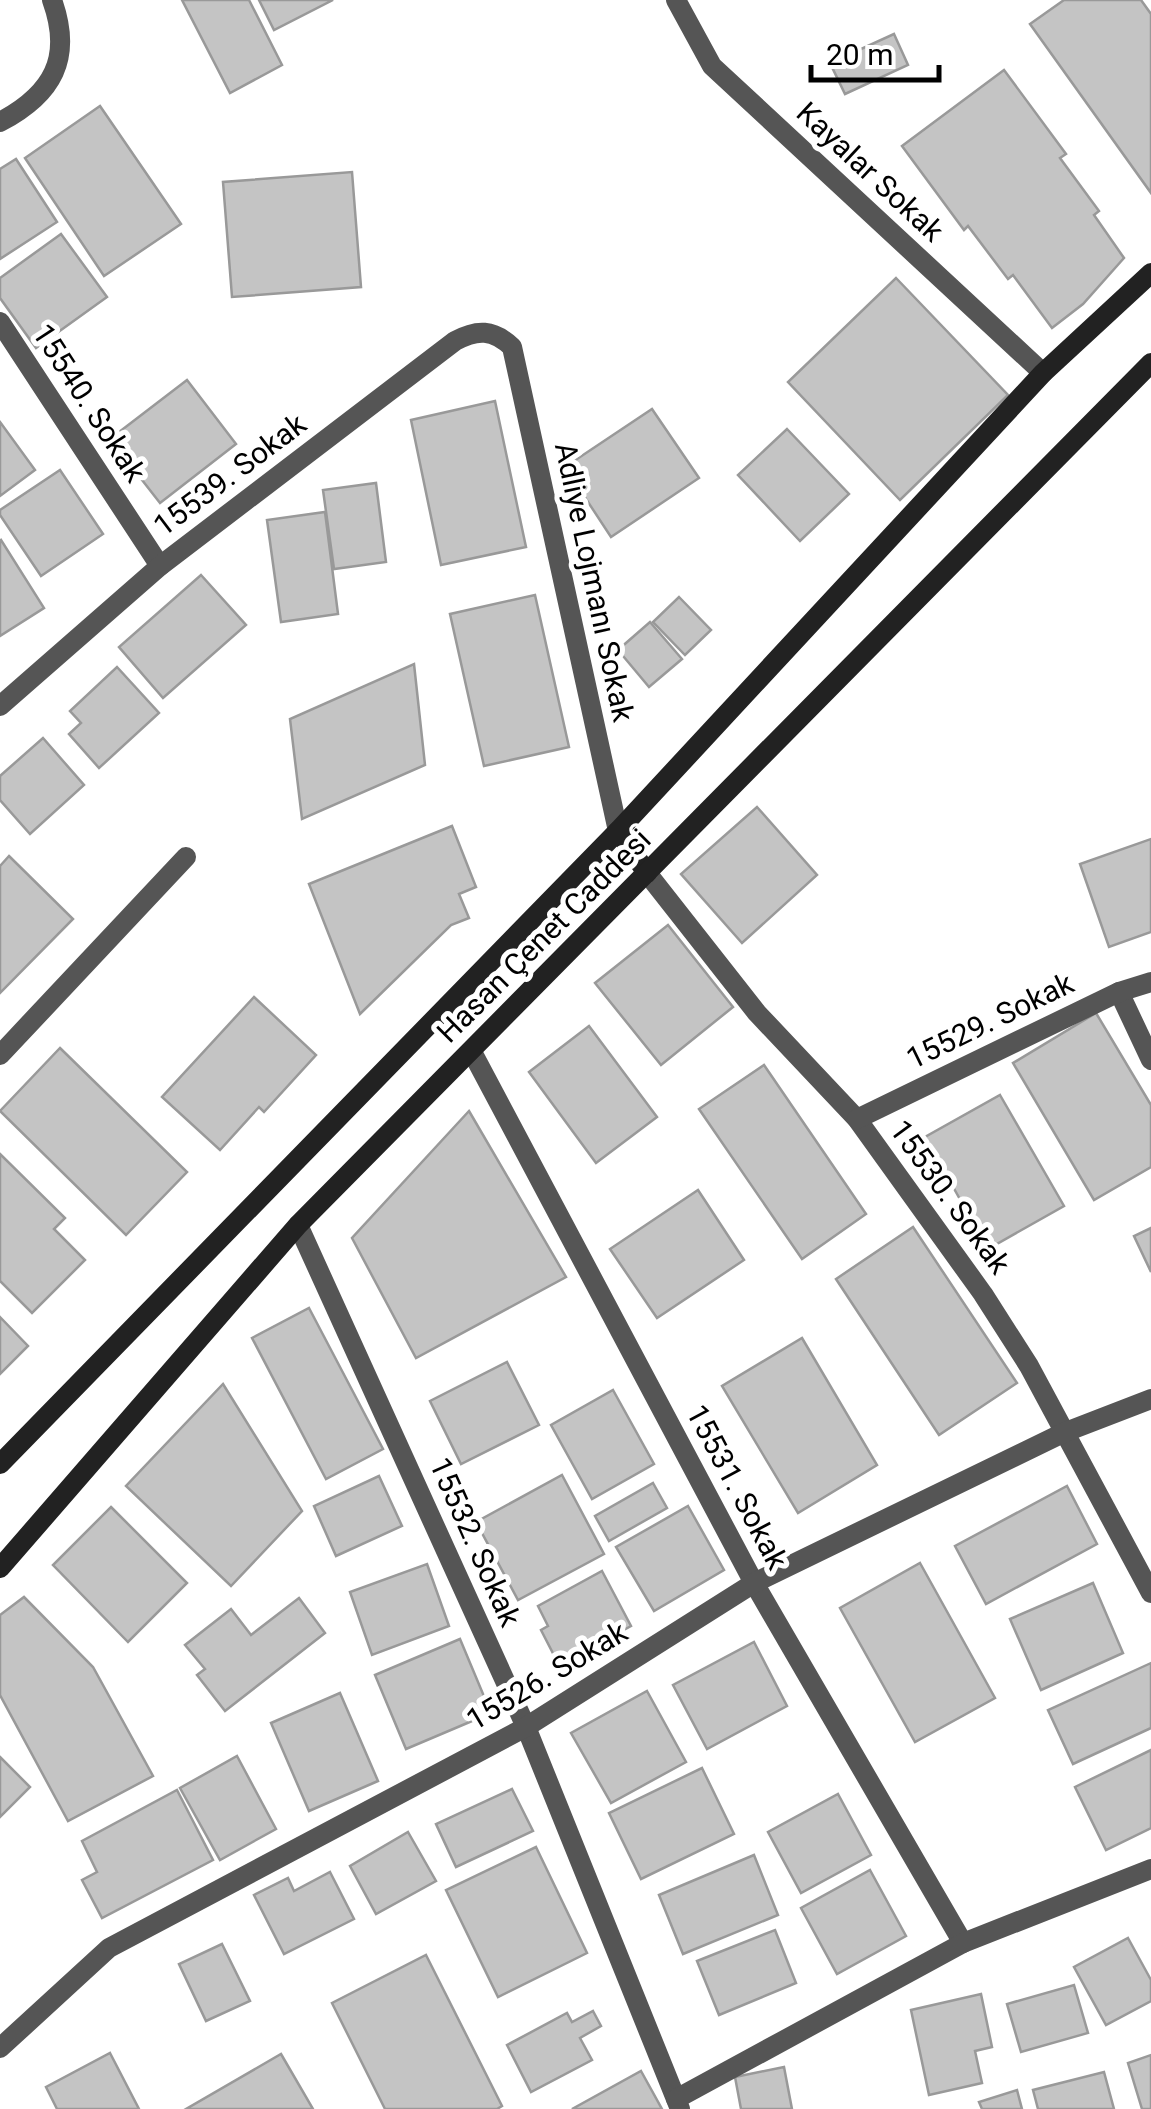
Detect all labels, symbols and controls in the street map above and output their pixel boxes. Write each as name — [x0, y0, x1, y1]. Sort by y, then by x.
scale bar — [811, 20, 938, 82]
text: 20 m — [826, 37, 893, 72]
street label: Kayalar Sokak — [790, 95, 952, 249]
street label: 15540. Sokak — [25, 317, 154, 489]
street label: 15539. Sokak — [147, 406, 313, 543]
street label: Adliye Lojmanı Sokak — [548, 439, 641, 725]
street label: Hasan Çenet Caddesi — [430, 822, 658, 1050]
street label: 15529. Sokak — [901, 965, 1080, 1076]
street label: 15530. Sokak — [883, 1113, 1018, 1281]
street label: 15531. Sokak — [679, 1399, 796, 1576]
street label: 15532. Sokak — [423, 1452, 529, 1632]
street label: 15526. Sokak — [460, 1613, 634, 1737]

